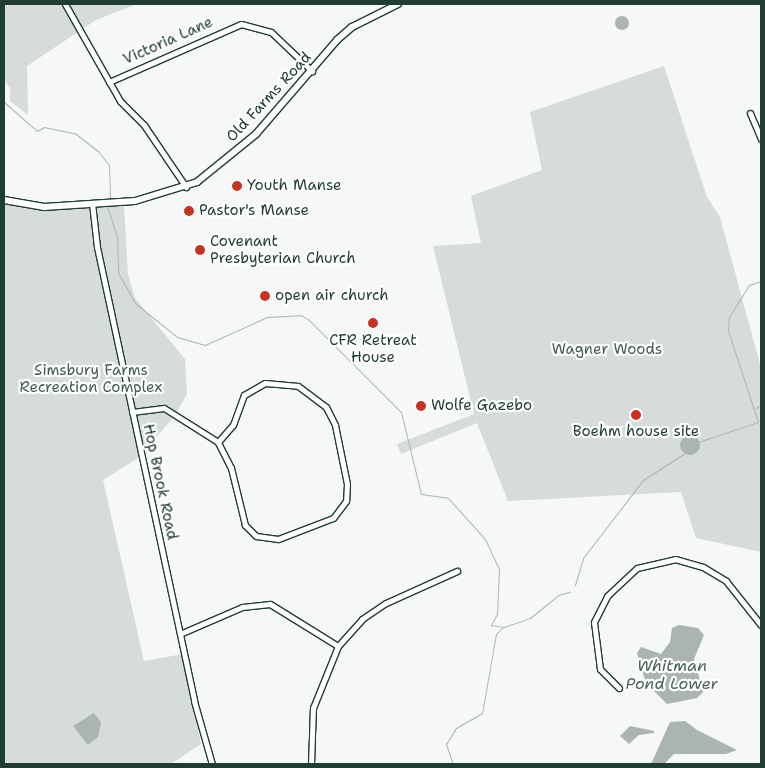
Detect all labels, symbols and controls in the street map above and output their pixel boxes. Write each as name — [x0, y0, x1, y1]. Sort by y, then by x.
street label: Victoria Lane — [120, 13, 216, 69]
street label: Old Farms Road — [223, 48, 315, 146]
place label: Youth Manse — [247, 177, 342, 195]
marker: Youth Manse — [231, 180, 243, 192]
place label: Pastor's Manse — [199, 202, 309, 220]
marker: Pastor's Manse — [183, 205, 195, 217]
place label: Covenant Presbyterian Church — [210, 232, 356, 267]
marker: Covenant Presbyterian Church — [194, 244, 206, 256]
place label: open air church — [275, 287, 389, 305]
marker: open air church — [259, 290, 271, 302]
marker: CFR Retreat House — [367, 317, 379, 329]
place label: CFR Retreat House — [329, 331, 417, 366]
park label: Wagner Woods — [552, 341, 662, 359]
park label: Simsbury Farms Recreation Complex — [20, 361, 162, 396]
place label: Wolfe Gazebo — [431, 397, 532, 415]
marker: Wolfe Gazebo — [415, 400, 427, 412]
marker: Boehm house site — [630, 409, 642, 421]
street label: Hop Brook Road — [139, 422, 181, 542]
place label: Boehm house site — [573, 423, 699, 441]
water label: Whitman Pond Lower — [626, 656, 718, 694]

